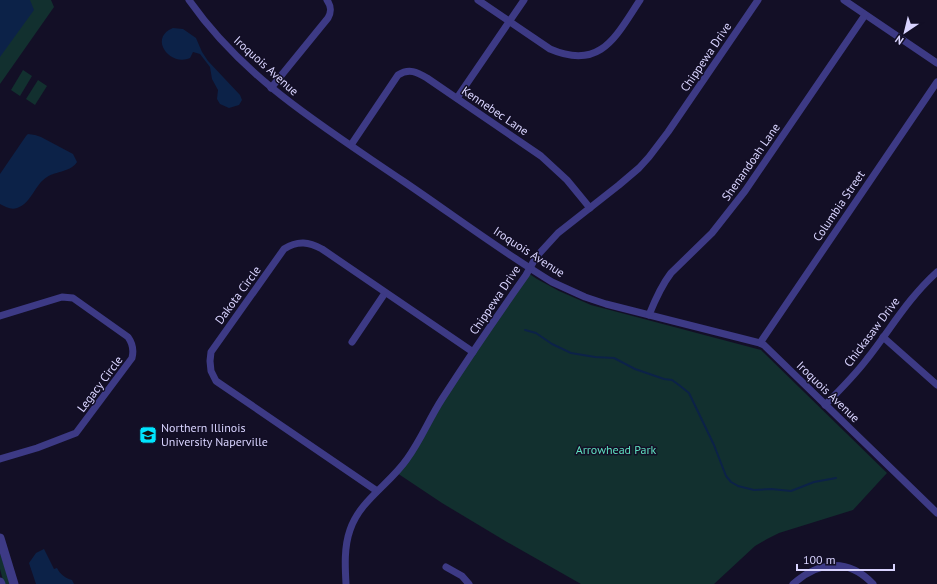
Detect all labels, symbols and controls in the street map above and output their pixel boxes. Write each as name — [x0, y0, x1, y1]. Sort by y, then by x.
north arrow — [885, 12, 925, 52]
street label: Chippewa Drive — [677, 19, 734, 94]
text: N — [892, 32, 906, 48]
street label: Iroquois Avenue — [231, 33, 302, 99]
street label: Kennebec Lane — [459, 83, 532, 138]
street label: Shenandoah Lane — [718, 120, 783, 203]
street label: Columbia Street — [809, 167, 868, 244]
street label: Iroquois Avenue — [491, 223, 568, 280]
street label: Chippewa Drive — [466, 262, 523, 337]
street label: Dakota Circle — [211, 263, 264, 327]
street label: Chickasaw Drive — [841, 294, 903, 370]
street label: Legacy Circle — [74, 353, 126, 415]
street label: Iroquois Avenue — [794, 358, 863, 425]
place label: Northern Illinois University Naperville — [161, 420, 268, 449]
school or university icon: Northern Illinois University Naperville — [138, 425, 158, 445]
park label: Arrowhead Park — [576, 442, 657, 457]
scale bar — [797, 546, 894, 572]
text: 100 m — [803, 552, 836, 567]

